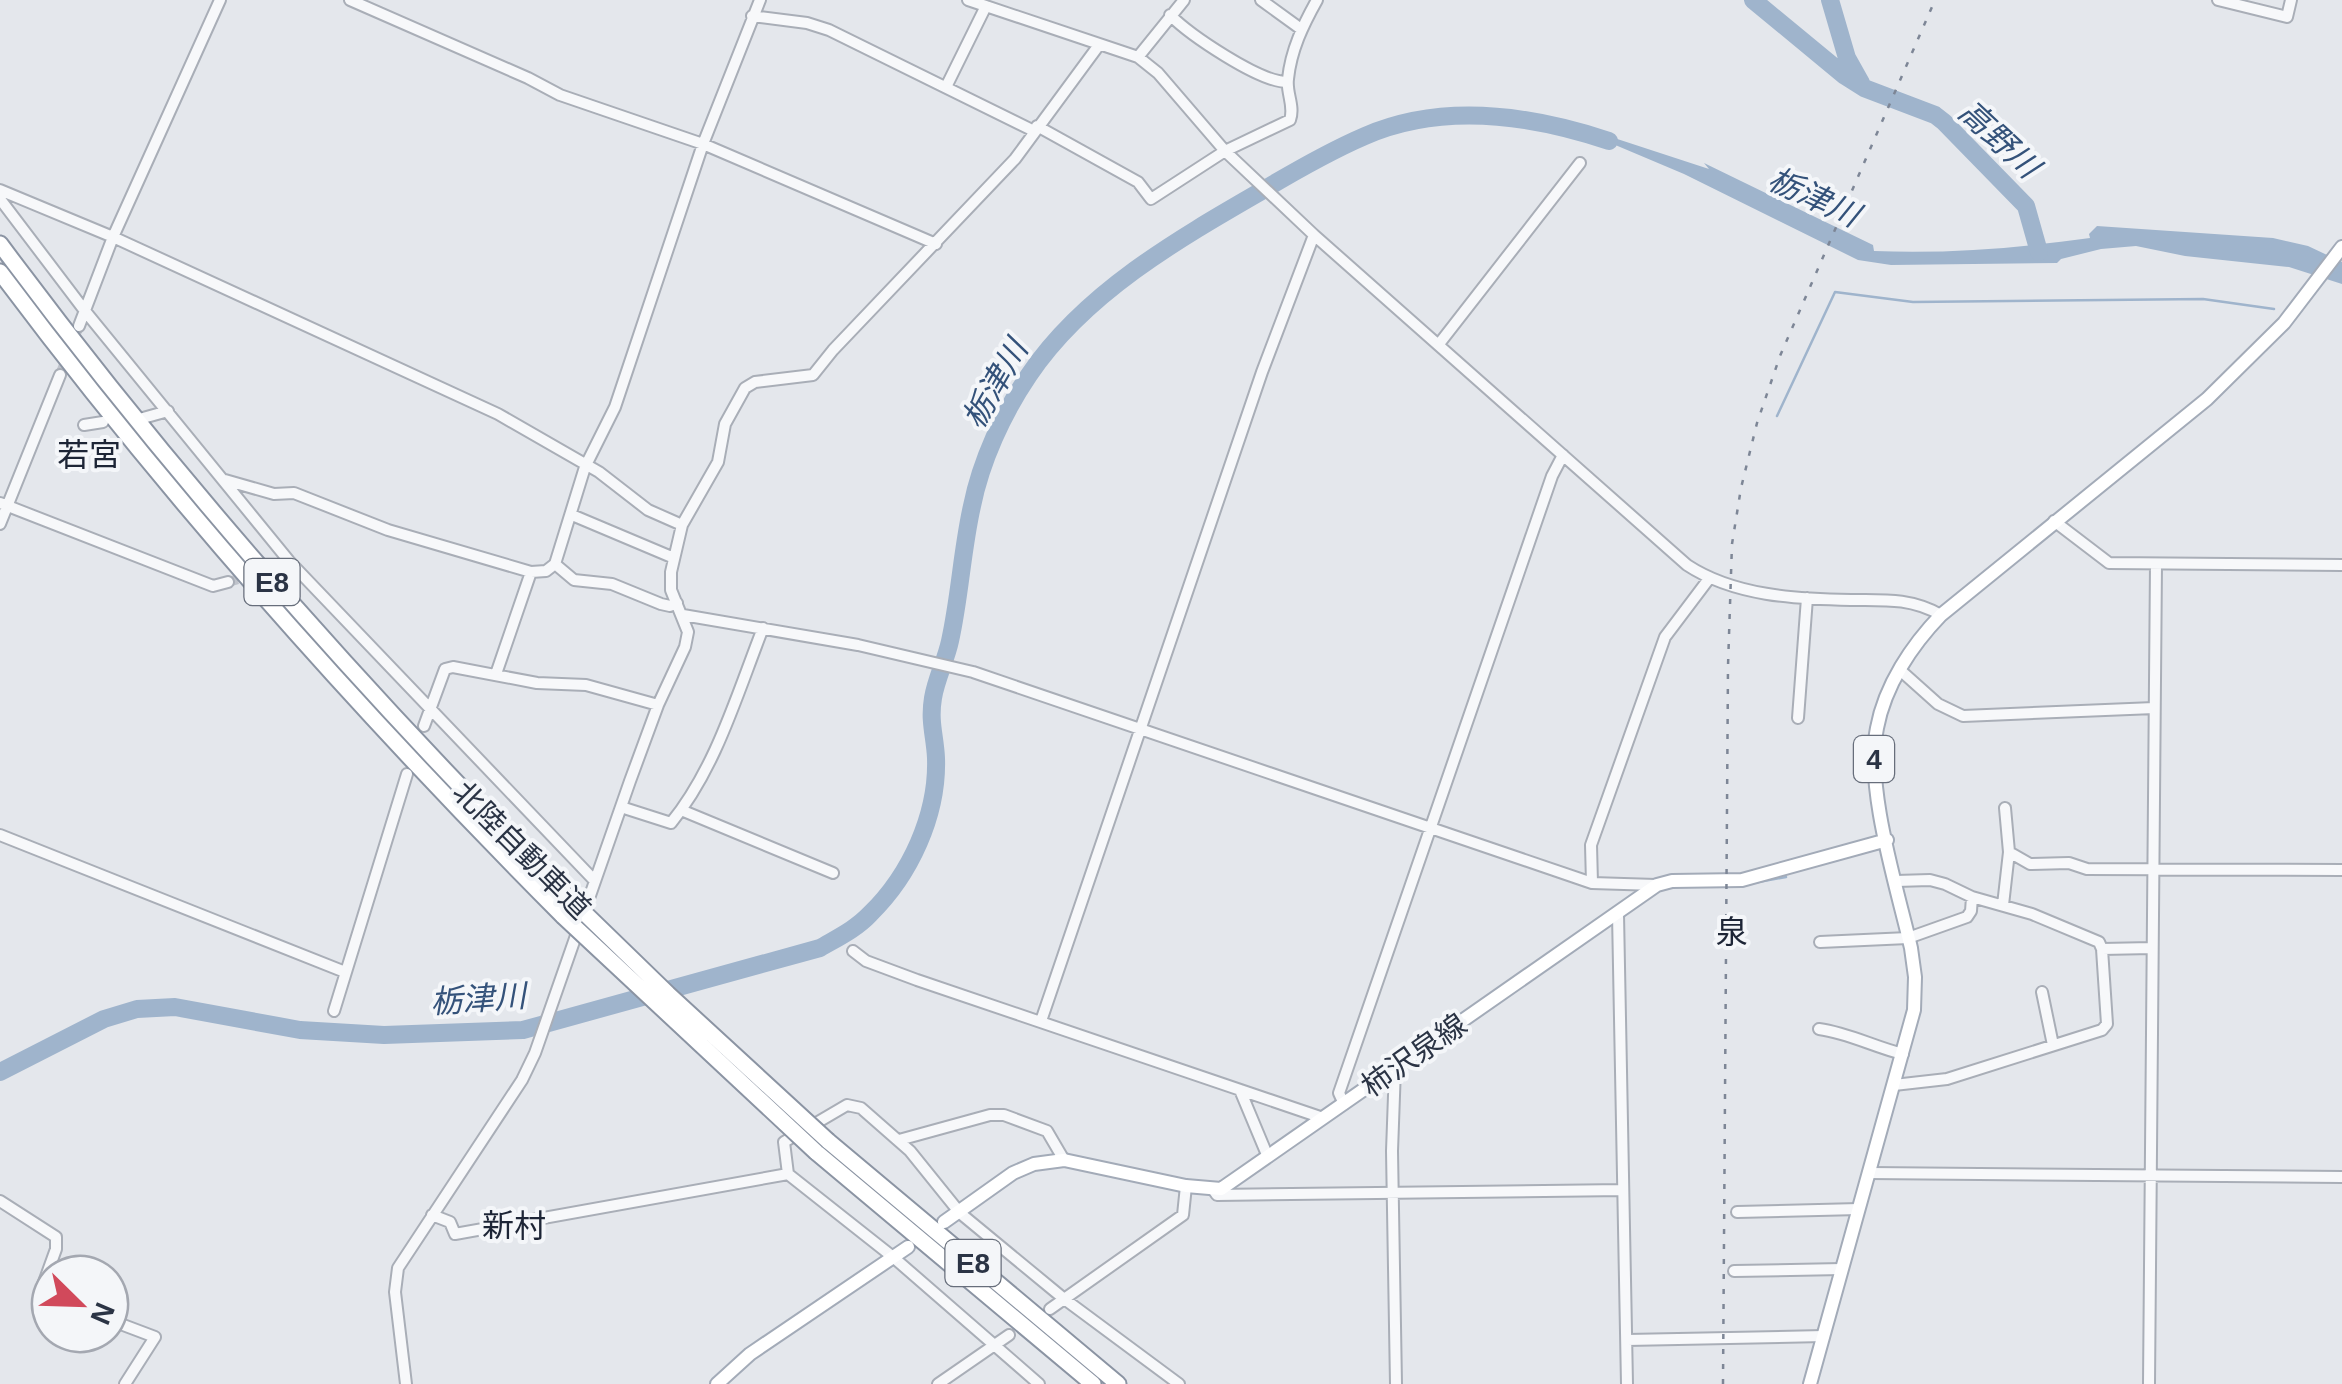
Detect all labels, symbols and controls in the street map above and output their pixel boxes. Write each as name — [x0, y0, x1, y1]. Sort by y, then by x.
water label: 高野川 — [1952, 93, 2049, 187]
water label: 栃津川 — [1763, 160, 1868, 235]
water label: 栃津川 — [955, 331, 1036, 435]
district label: 若宮 — [57, 437, 121, 473]
road number: E8 — [244, 559, 300, 605]
road number: 4 — [1854, 736, 1894, 782]
street label: 北陸自動車道 — [447, 775, 597, 925]
district label: 泉 — [1716, 914, 1748, 950]
water label: 栃津川 — [429, 977, 530, 1020]
street label: 柿沢泉線 — [1355, 1007, 1473, 1103]
district label: 新村 — [482, 1208, 546, 1244]
road number: E8 — [946, 1240, 1000, 1286]
north arrow — [30, 1254, 130, 1354]
text: N — [84, 1298, 121, 1329]

